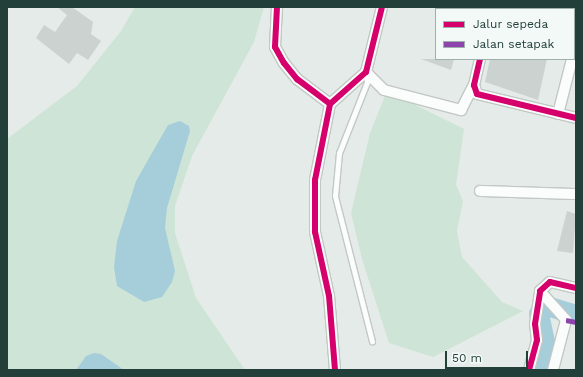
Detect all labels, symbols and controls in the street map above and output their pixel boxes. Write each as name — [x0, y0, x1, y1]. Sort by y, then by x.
legend — [435, 8, 575, 60]
text: Jalur sepeda — [473, 17, 548, 31]
text: Jalan setapak — [473, 37, 554, 51]
scale bar — [447, 343, 530, 369]
text: 50 m — [452, 351, 482, 365]

